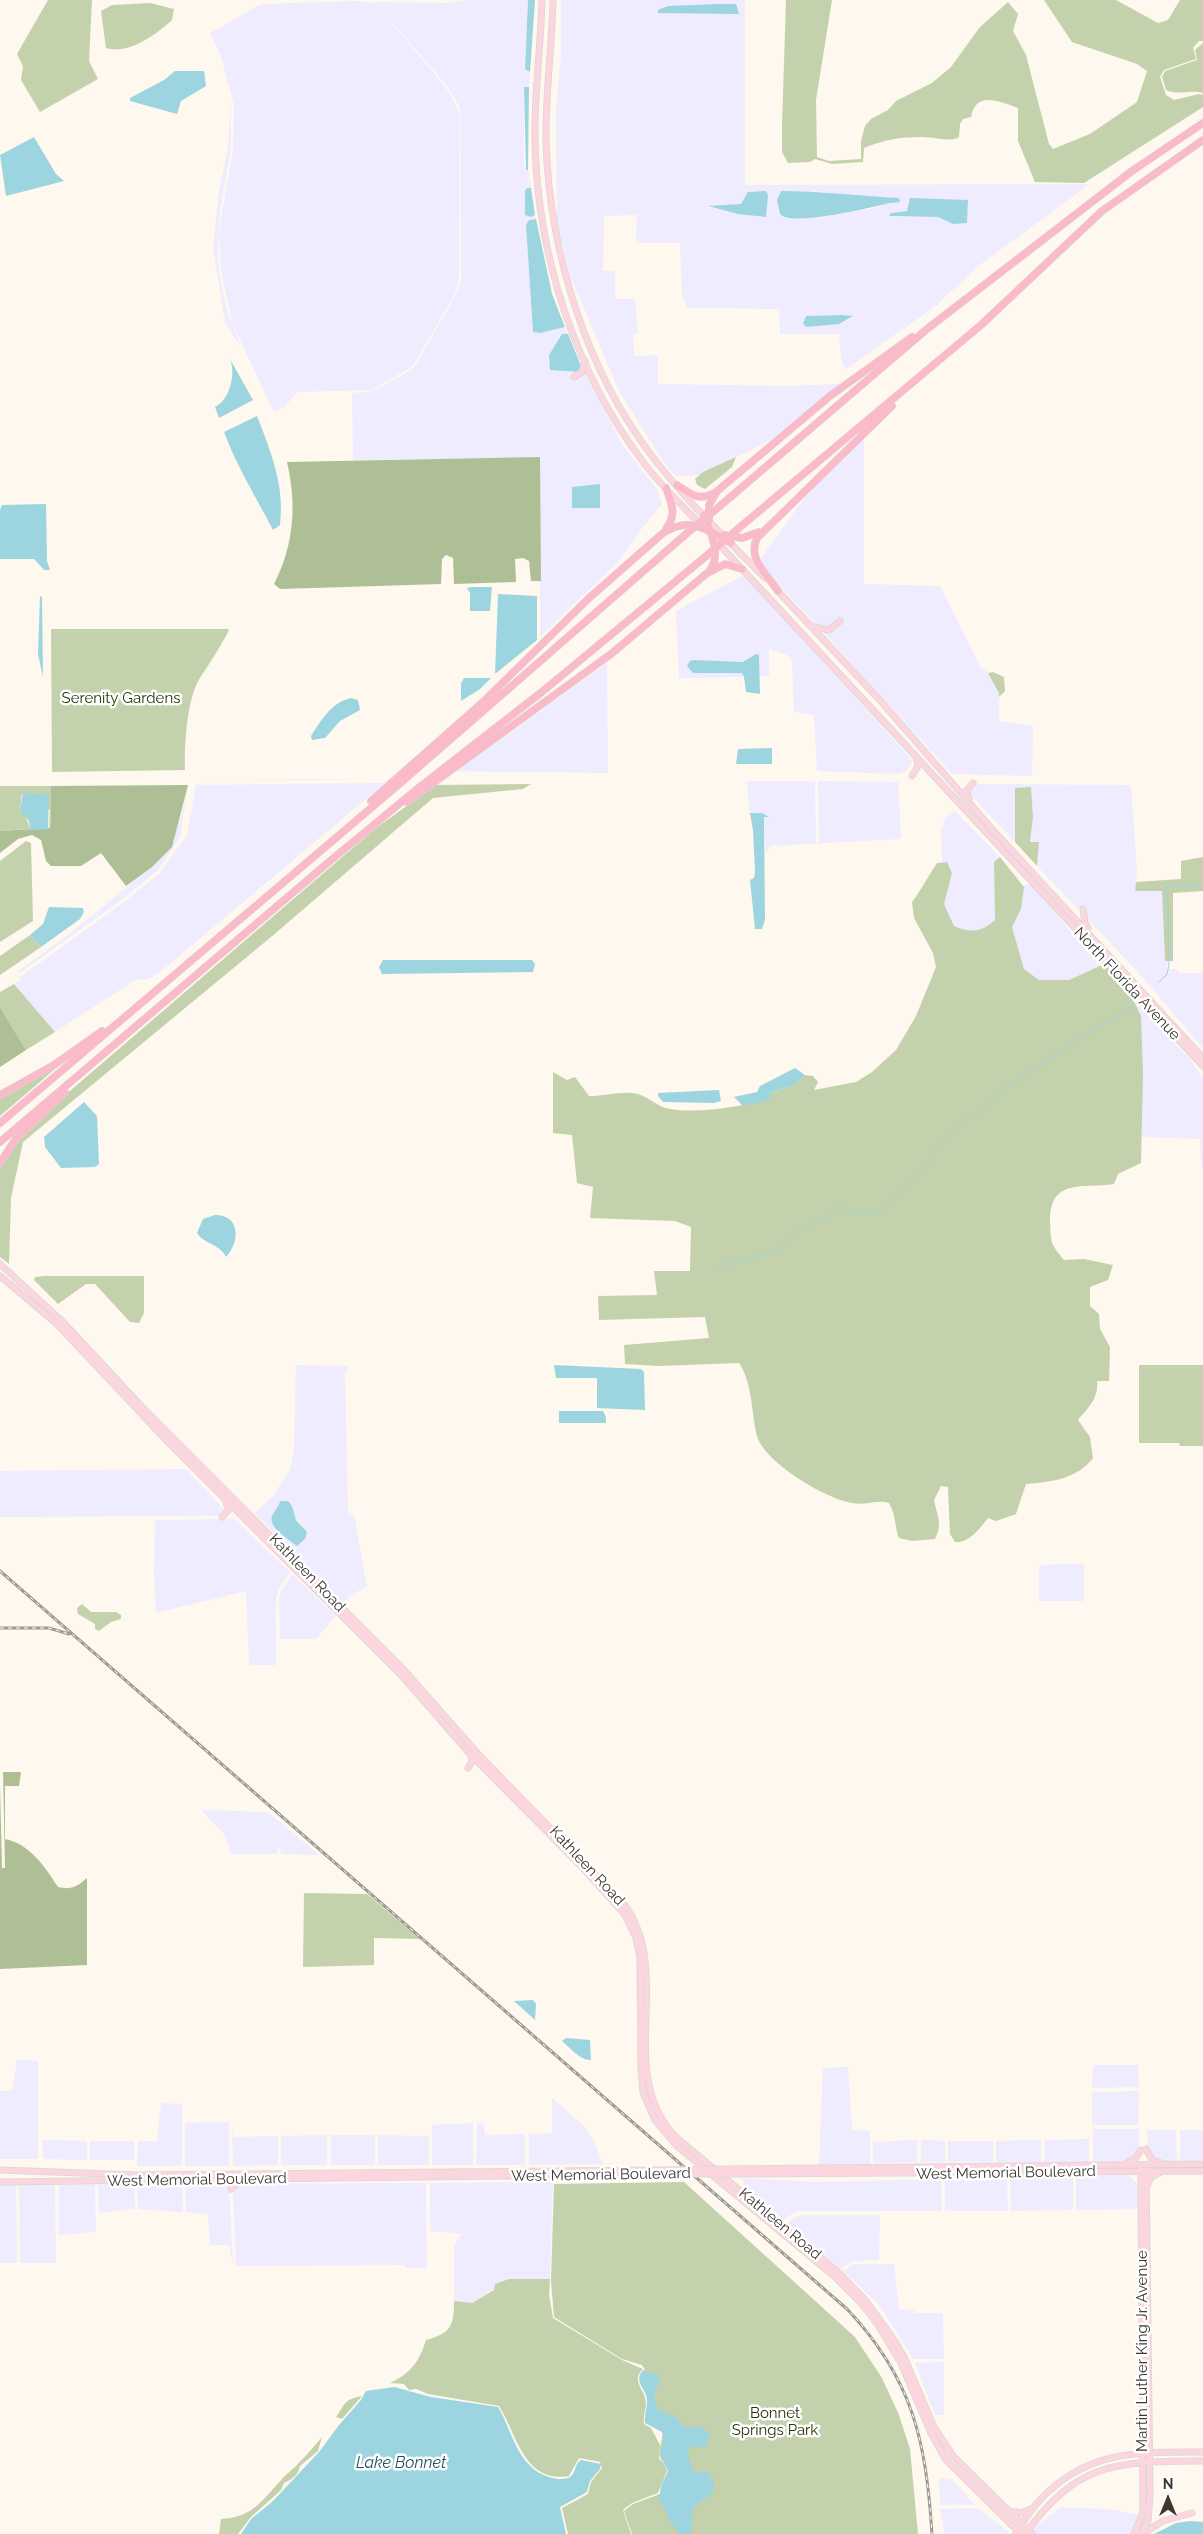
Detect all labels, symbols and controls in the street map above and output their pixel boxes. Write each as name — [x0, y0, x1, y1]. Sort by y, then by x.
park label: Serenity Gardens — [62, 689, 180, 707]
street label: North Florida Avenue — [1070, 924, 1184, 1044]
street label: Kathleen Road — [265, 1530, 349, 1616]
street label: Kathleen Road — [546, 1823, 628, 1909]
street label: West Memorial Boulevard — [916, 2162, 1096, 2184]
street label: West Memorial Boulevard — [511, 2164, 691, 2186]
street label: West Memorial Boulevard — [107, 2169, 287, 2191]
street label: Kathleen Road — [735, 2184, 825, 2264]
street label: Martin Luther King Jr. Avenue — [1133, 2250, 1151, 2452]
park label: Bonnet Springs Park — [732, 2404, 818, 2439]
water label: Lake Bonnet — [356, 2453, 446, 2473]
north arrow — [1143, 2474, 1193, 2524]
text: N — [1163, 2476, 1173, 2492]

